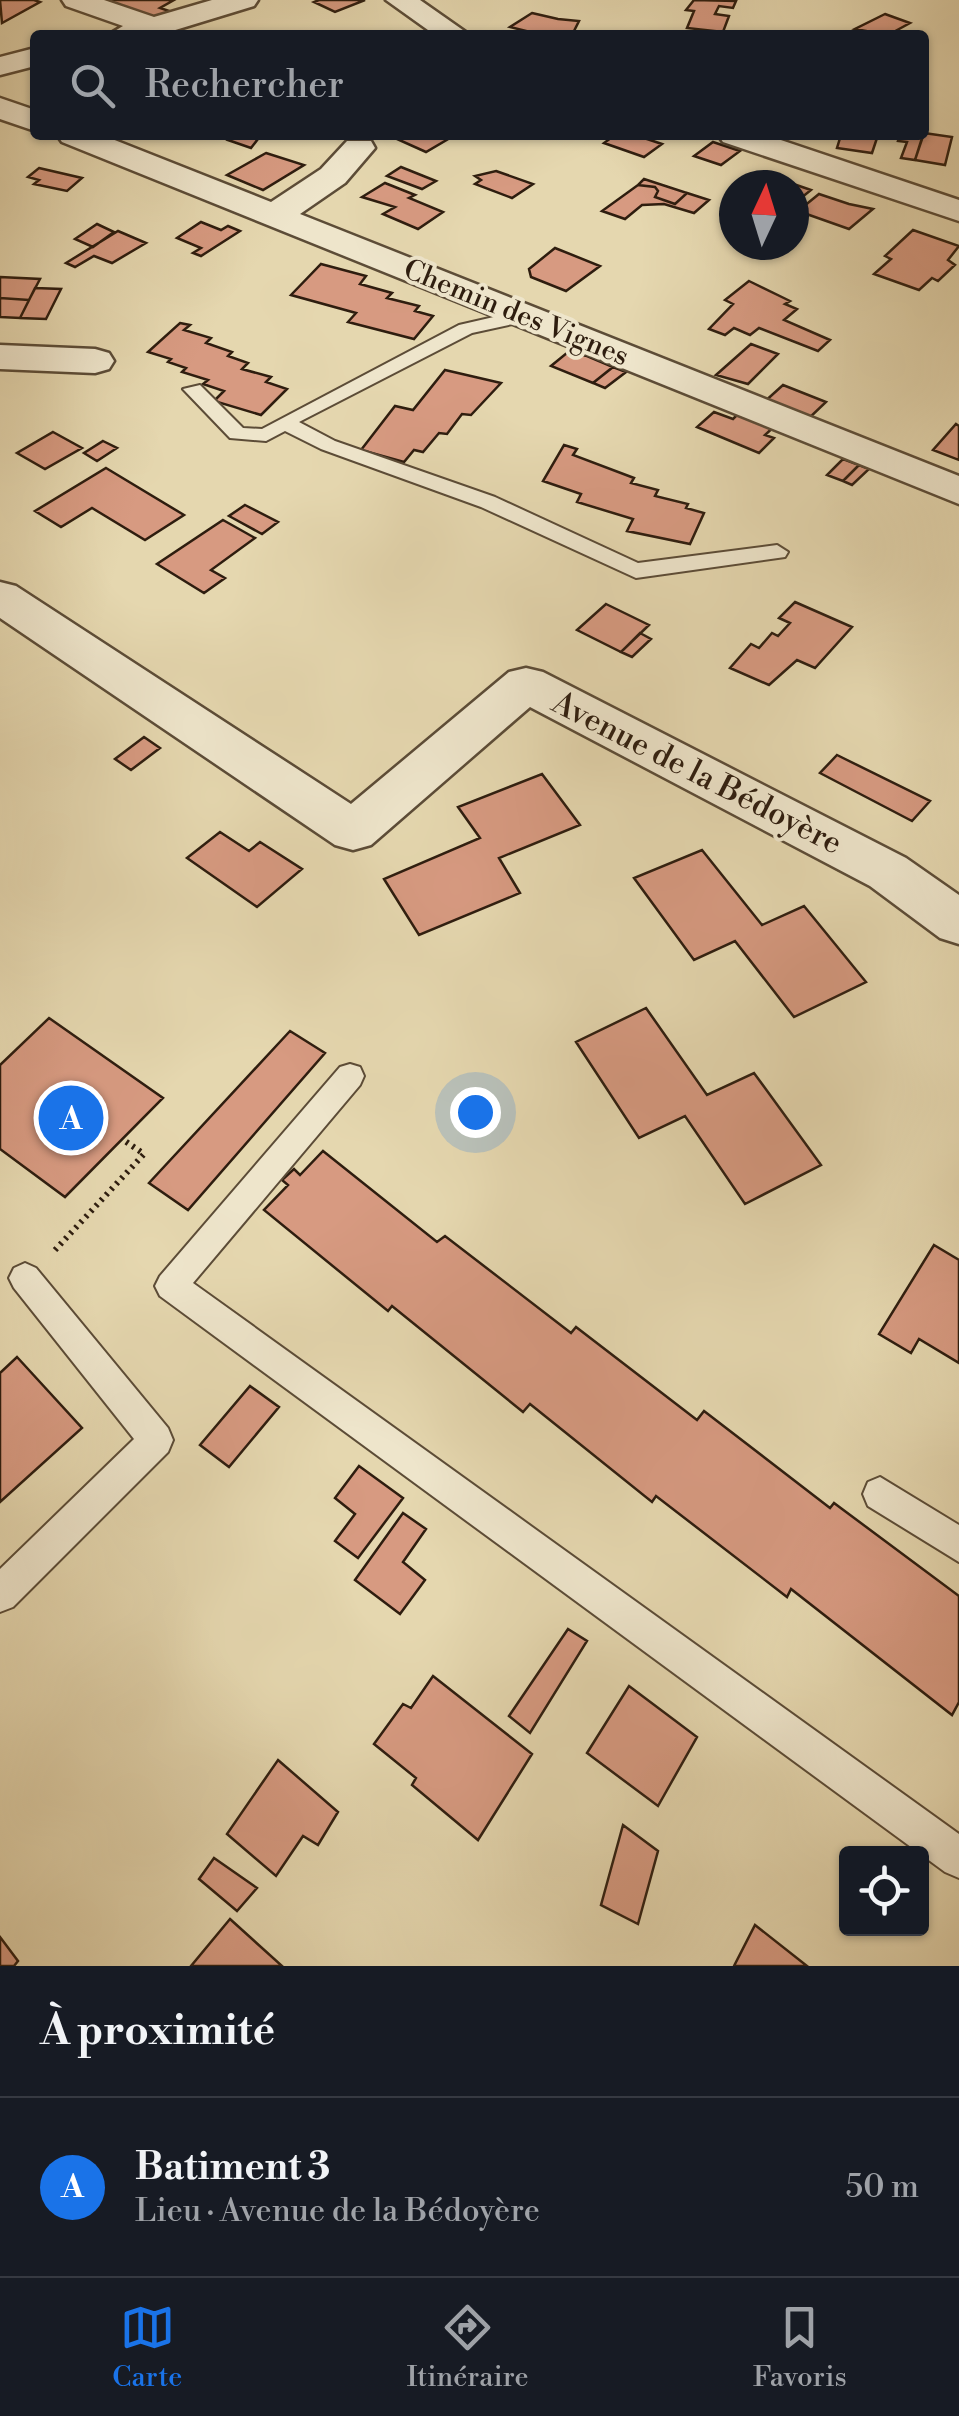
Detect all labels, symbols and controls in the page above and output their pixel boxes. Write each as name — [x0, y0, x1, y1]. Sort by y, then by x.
search box — [30, 30, 929, 140]
icon: search — [65, 58, 120, 113]
text: Rechercher — [145, 62, 344, 109]
north arrow — [719, 170, 809, 260]
street label: Chemin des Vignes — [398, 252, 634, 374]
street label: Avenue de la Bédoyère — [544, 682, 849, 864]
pin: A — [38, 1080, 104, 1156]
your location — [450, 1087, 501, 1138]
map controls — [839, 1846, 929, 1936]
button: locate — [839, 1846, 929, 1936]
text: À proximité — [40, 2005, 275, 2058]
text: Batiment 3 — [135, 2144, 330, 2191]
text: A — [61, 2167, 84, 2207]
text: 50 m — [846, 2167, 919, 2207]
text: Lieu · Avenue de la Bédoyère — [135, 2191, 540, 2231]
tab: Carte — [112, 2300, 182, 2395]
tab: Itinéraire — [407, 2300, 529, 2395]
tab: Favoris — [753, 2300, 847, 2395]

